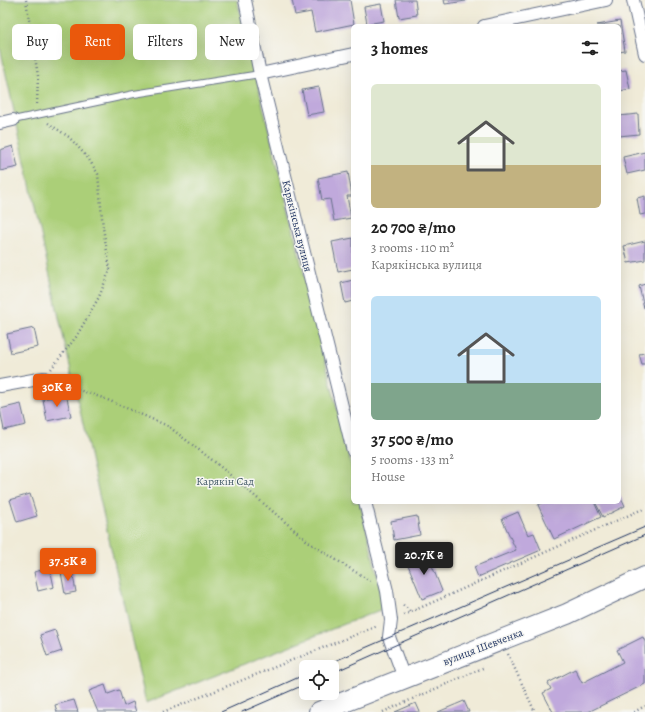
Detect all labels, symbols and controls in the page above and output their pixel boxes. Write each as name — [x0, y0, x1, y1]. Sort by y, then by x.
chip: Buy — [12, 24, 62, 60]
chip: Rent — [70, 24, 125, 60]
chip: Filters — [133, 24, 197, 60]
chip: New — [205, 24, 259, 60]
text: 3 homes — [371, 37, 428, 60]
icon: filters — [579, 37, 601, 59]
icon: home — [450, 110, 522, 182]
street label: Карякінська вулиця — [278, 179, 316, 273]
text: 20 700 ₴/mo — [371, 216, 456, 239]
text: 3 rooms · 110 m² — [371, 239, 454, 256]
text: Карякінська вулиця — [371, 256, 482, 273]
icon: home — [450, 322, 522, 394]
pin: 30K ₴ — [29, 374, 85, 408]
text: 30K ₴ — [42, 378, 72, 395]
text: 37 500 ₴/mo — [371, 428, 454, 451]
text: 5 rooms · 133 m² — [371, 451, 454, 468]
text: House — [371, 468, 405, 485]
park label: Карякін Сад — [196, 474, 254, 489]
pin: 20.7K ₴ — [387, 542, 461, 576]
text: 20.7K ₴ — [404, 546, 444, 563]
pin: 37.5K ₴ — [31, 548, 105, 582]
text: 37.5K ₴ — [49, 552, 87, 569]
street label: вулиця Шевченка — [441, 624, 526, 669]
map controls — [299, 660, 339, 700]
button: locate — [299, 660, 339, 700]

